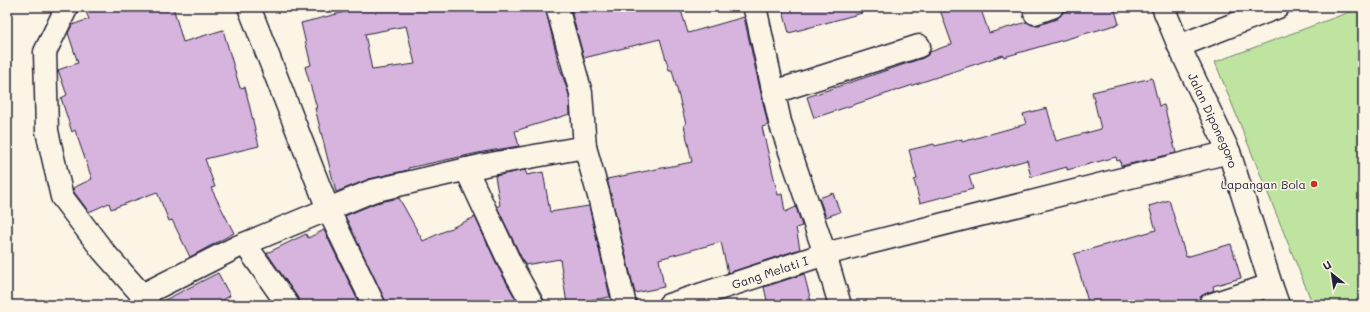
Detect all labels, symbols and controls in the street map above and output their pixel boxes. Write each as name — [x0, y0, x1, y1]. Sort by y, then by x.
street label: Jalan Diponegoro — [1185, 70, 1241, 170]
place label: Lapangan Bola — [1221, 176, 1306, 192]
marker: Lapangan Bola — [1309, 179, 1319, 189]
street label: Gang Melati I — [730, 252, 810, 292]
north arrow — [1312, 254, 1352, 294]
text: U — [1320, 256, 1334, 273]

